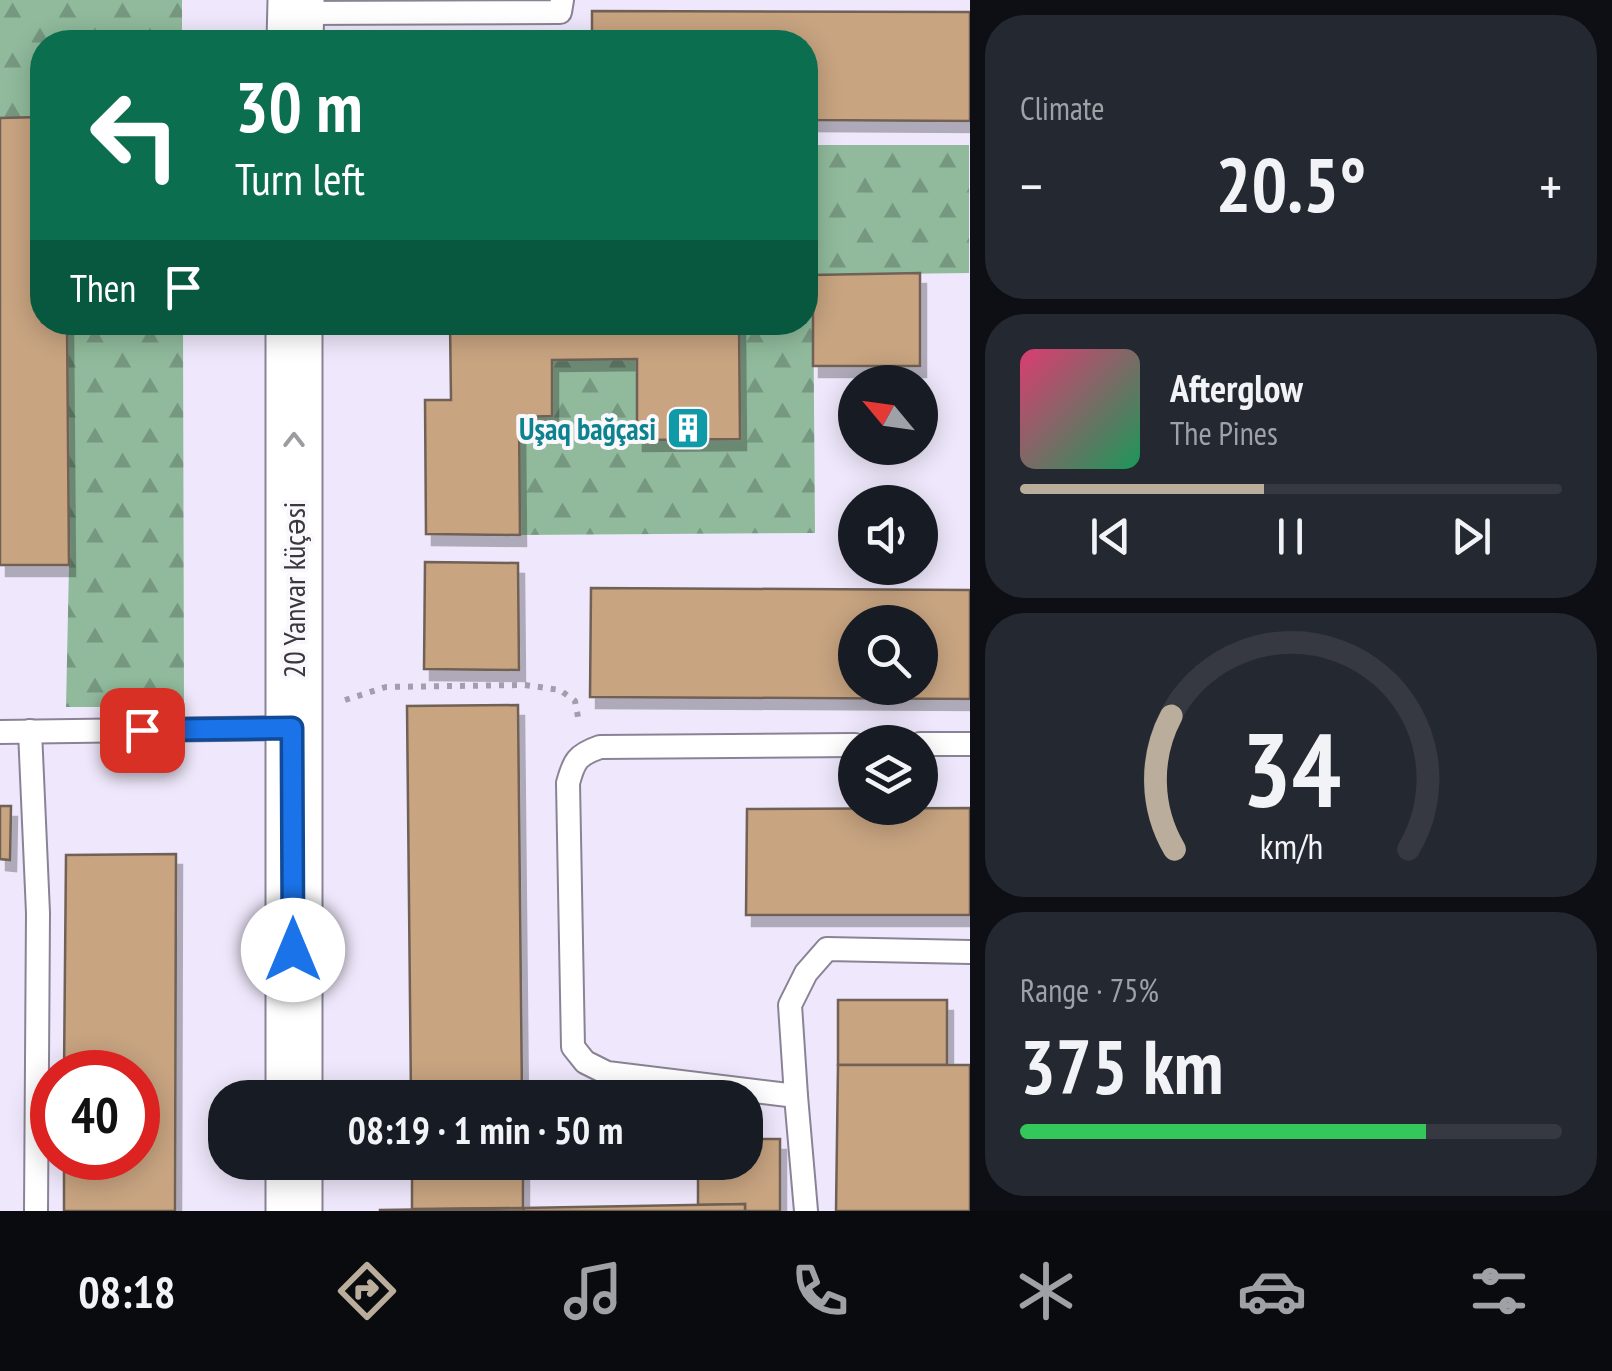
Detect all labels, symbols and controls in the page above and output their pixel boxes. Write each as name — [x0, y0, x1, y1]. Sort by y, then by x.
text: 30 m — [235, 61, 363, 151]
icon: left — [70, 70, 200, 200]
text: Climate — [1020, 87, 1104, 129]
text: 20.5° — [1216, 136, 1366, 233]
text: Turn left — [235, 149, 365, 207]
text: − — [1020, 150, 1043, 221]
text: + — [1539, 150, 1562, 221]
icon: arrive — [156, 260, 211, 315]
text: Then — [70, 263, 136, 312]
text: Afterglow — [1170, 363, 1303, 412]
north arrow — [838, 365, 938, 465]
map controls — [838, 365, 938, 825]
building icon: Uşaq bağçasi — [665, 405, 711, 451]
place label: Uşaq bağçasi — [519, 409, 656, 448]
text: The Pines — [1170, 412, 1278, 454]
one-way arrow — [283, 432, 305, 448]
button: sound — [838, 485, 938, 585]
street label: 20 Yanvar küçəsi — [274, 502, 313, 678]
icon: previous — [1083, 509, 1138, 564]
icon: pause — [1263, 509, 1318, 564]
icon: next — [1444, 509, 1499, 564]
button: search — [838, 605, 938, 705]
pin — [100, 688, 185, 773]
text: 34 — [1241, 701, 1341, 836]
icon: arrive — [115, 703, 170, 758]
button: layers — [838, 725, 938, 825]
text: km/h — [1259, 823, 1323, 869]
position arrow — [241, 898, 345, 1002]
text: Range · 75% — [1020, 969, 1159, 1011]
text: 375 km — [1020, 1018, 1224, 1115]
speed limit sign: 40 — [30, 1050, 160, 1180]
text: 08:19 · 1 min · 50 m — [348, 1105, 623, 1154]
icon: directions — [332, 1256, 402, 1326]
icon: music — [558, 1256, 628, 1326]
icon: phone — [785, 1256, 855, 1326]
icon: climate — [1011, 1256, 1081, 1326]
icon: car — [1237, 1256, 1307, 1326]
icon: filters — [1464, 1256, 1534, 1326]
text: 08:18 — [78, 1262, 176, 1320]

